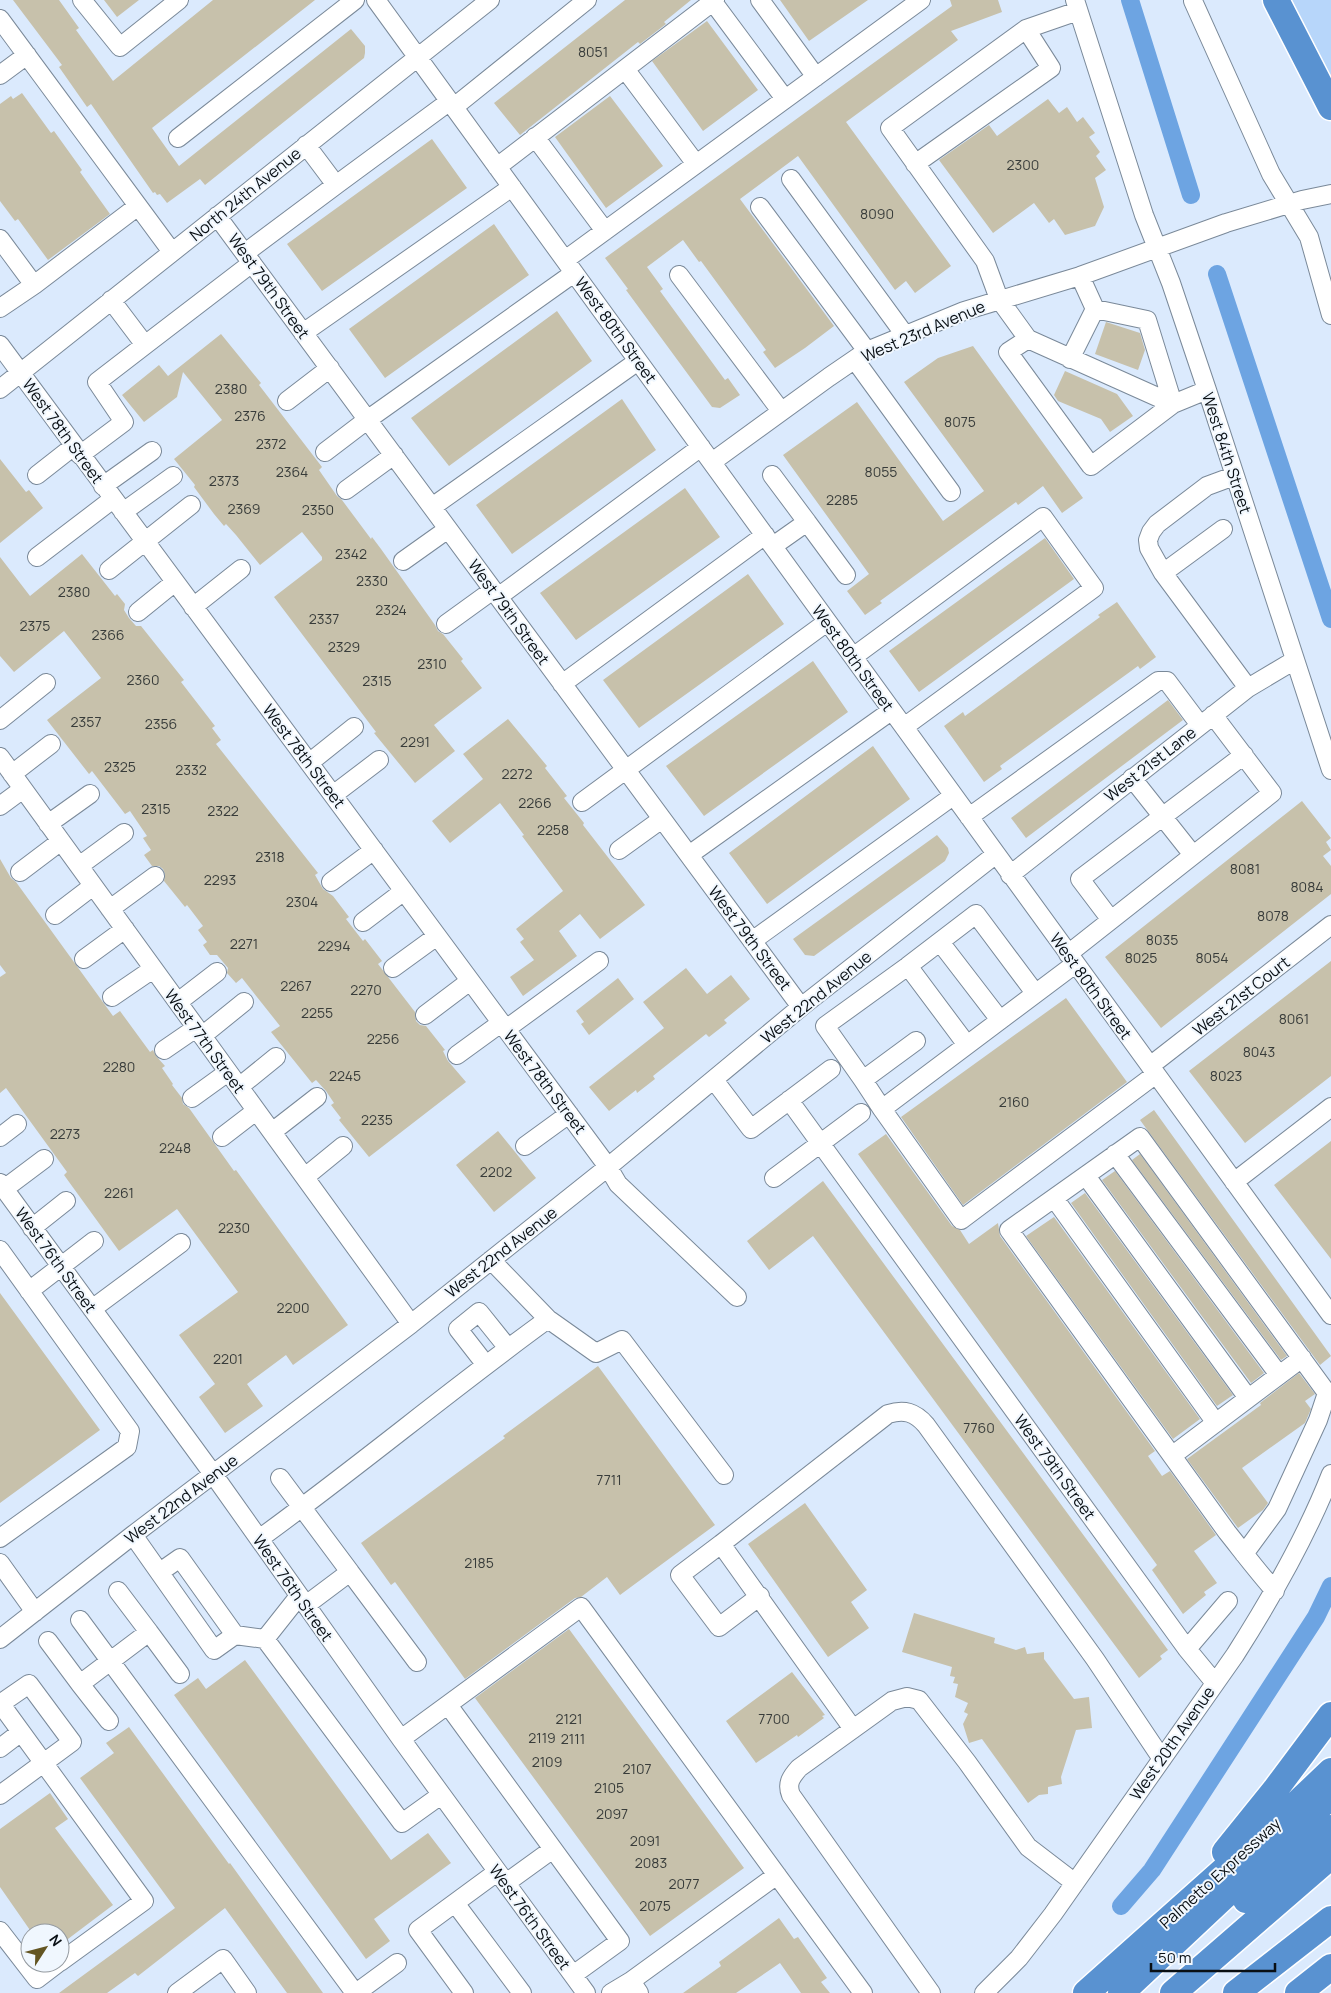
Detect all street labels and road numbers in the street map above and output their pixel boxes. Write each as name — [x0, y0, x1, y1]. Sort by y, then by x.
street label: North 24th Avenue — [185, 142, 305, 246]
street label: West 79th Street — [223, 229, 315, 343]
street label: West 80th Street — [570, 272, 662, 388]
street label: West 23rd Avenue — [858, 295, 988, 367]
street label: West 78th Street — [17, 374, 109, 488]
street label: West 84th Street — [1197, 390, 1257, 516]
street label: West 79th Street — [463, 555, 555, 669]
street label: West 80th Street — [807, 600, 899, 716]
street label: West 78th Street — [258, 700, 350, 812]
street label: West 21st Lane — [1100, 721, 1200, 807]
street label: West 79th Street — [703, 881, 797, 995]
street label: West 80th Street — [1045, 928, 1137, 1044]
street label: West 22nd Avenue — [756, 945, 876, 1049]
street label: West 21st Court — [1188, 951, 1294, 1041]
street label: West 77th Street — [160, 984, 250, 1098]
street label: West 78th Street — [499, 1026, 591, 1138]
street label: West 22nd Avenue — [440, 1201, 562, 1303]
street label: West 76th Street — [10, 1203, 102, 1317]
street label: West 79th Street — [1009, 1410, 1101, 1524]
street label: West 22nd Avenue — [120, 1449, 242, 1549]
street label: West 76th Street — [248, 1530, 338, 1646]
street label: West 20th Avenue — [1125, 1682, 1219, 1804]
street label: Palmetto Expressway — [1155, 1812, 1286, 1934]
street label: West 76th Street — [484, 1860, 576, 1974]

